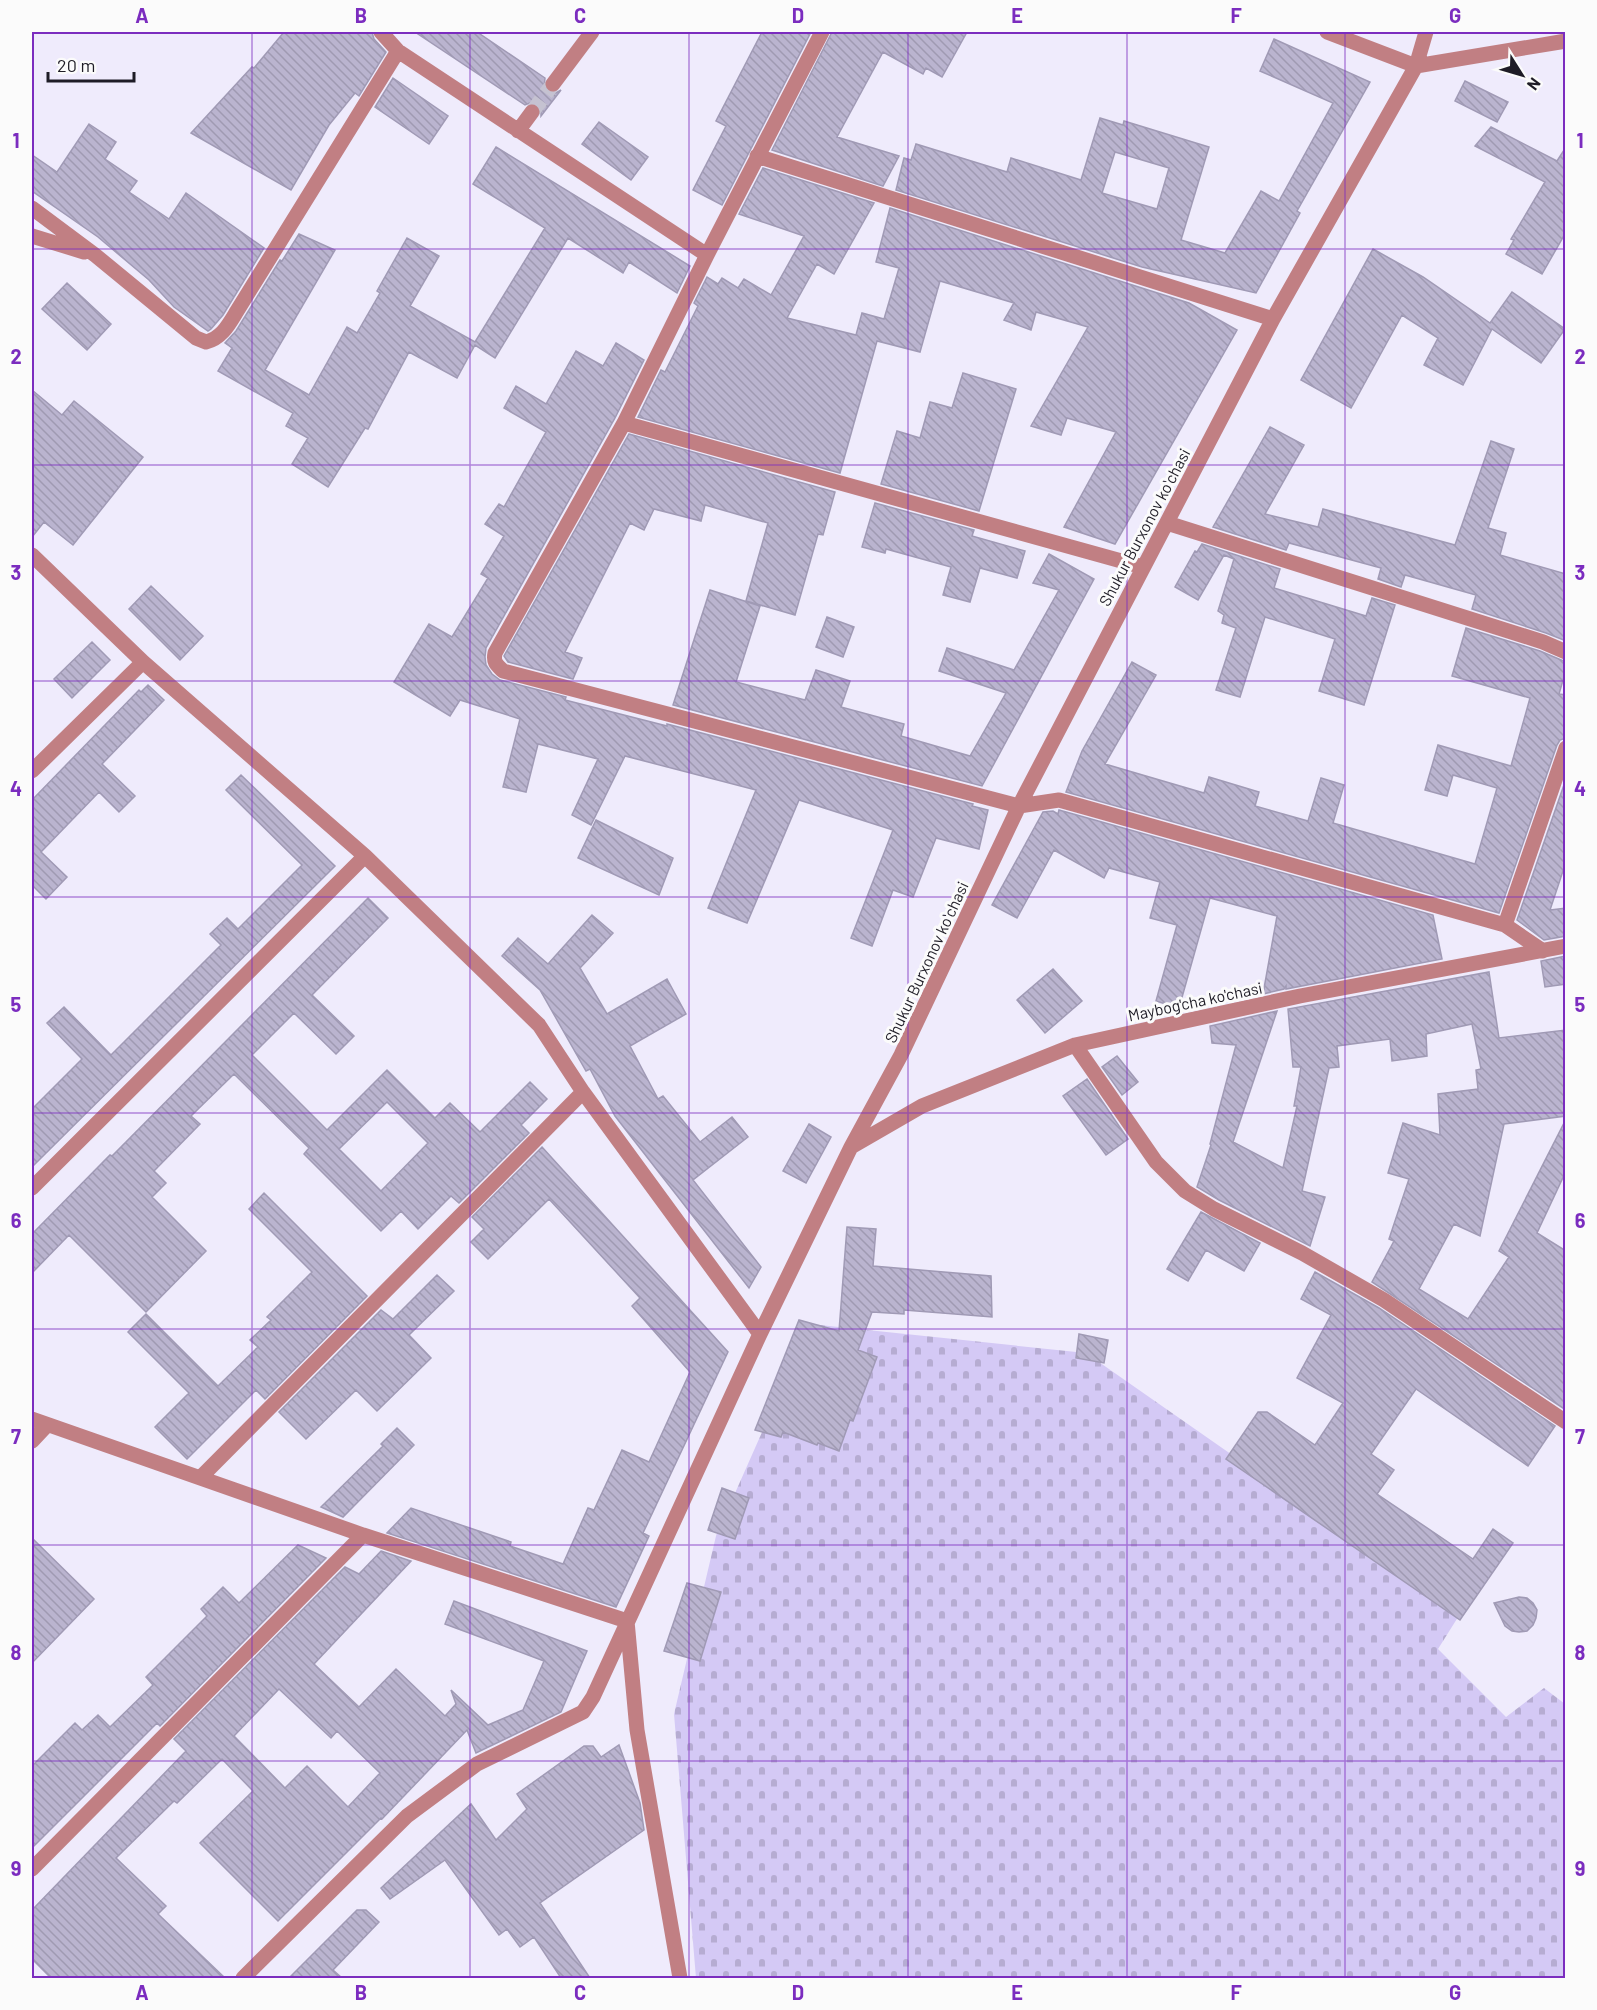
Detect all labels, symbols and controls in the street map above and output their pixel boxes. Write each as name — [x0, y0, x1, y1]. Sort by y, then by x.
text: A — [135, 3, 149, 27]
text: B — [355, 3, 367, 27]
text: C — [574, 3, 586, 27]
text: D — [792, 3, 804, 27]
text: E — [1011, 3, 1023, 27]
text: F — [1230, 3, 1242, 27]
text: G — [1449, 3, 1461, 27]
scale bar — [48, 45, 134, 83]
north arrow — [1492, 45, 1552, 105]
text: 20 m — [57, 54, 95, 76]
text: N — [1524, 74, 1545, 94]
text: 1 — [12, 128, 20, 152]
text: 1 — [1576, 128, 1584, 152]
text: 2 — [10, 344, 22, 368]
text: 2 — [1574, 344, 1586, 368]
street label: Shukur Burxonov koʻchasi — [1094, 445, 1194, 609]
text: 3 — [11, 560, 21, 584]
text: 3 — [1575, 560, 1585, 584]
text: 4 — [10, 776, 22, 800]
text: 4 — [1574, 776, 1586, 800]
street label: Shukur Burxonov koʻchasi — [880, 878, 972, 1046]
street label: Maybog'cha ko'chasi — [1126, 977, 1264, 1025]
text: 5 — [11, 992, 22, 1016]
text: 5 — [1575, 992, 1586, 1016]
text: 6 — [11, 1208, 22, 1232]
text: 6 — [1575, 1208, 1586, 1232]
text: 7 — [11, 1424, 21, 1448]
text: 7 — [1575, 1424, 1585, 1448]
text: 8 — [11, 1640, 22, 1664]
text: 8 — [1575, 1640, 1586, 1664]
text: 9 — [11, 1856, 21, 1880]
text: 9 — [1575, 1856, 1585, 1880]
text: A — [135, 1980, 149, 2004]
text: B — [355, 1980, 367, 2004]
text: C — [574, 1980, 586, 2004]
text: D — [792, 1980, 804, 2004]
text: E — [1011, 1980, 1023, 2004]
text: F — [1230, 1980, 1242, 2004]
text: G — [1449, 1980, 1461, 2004]

